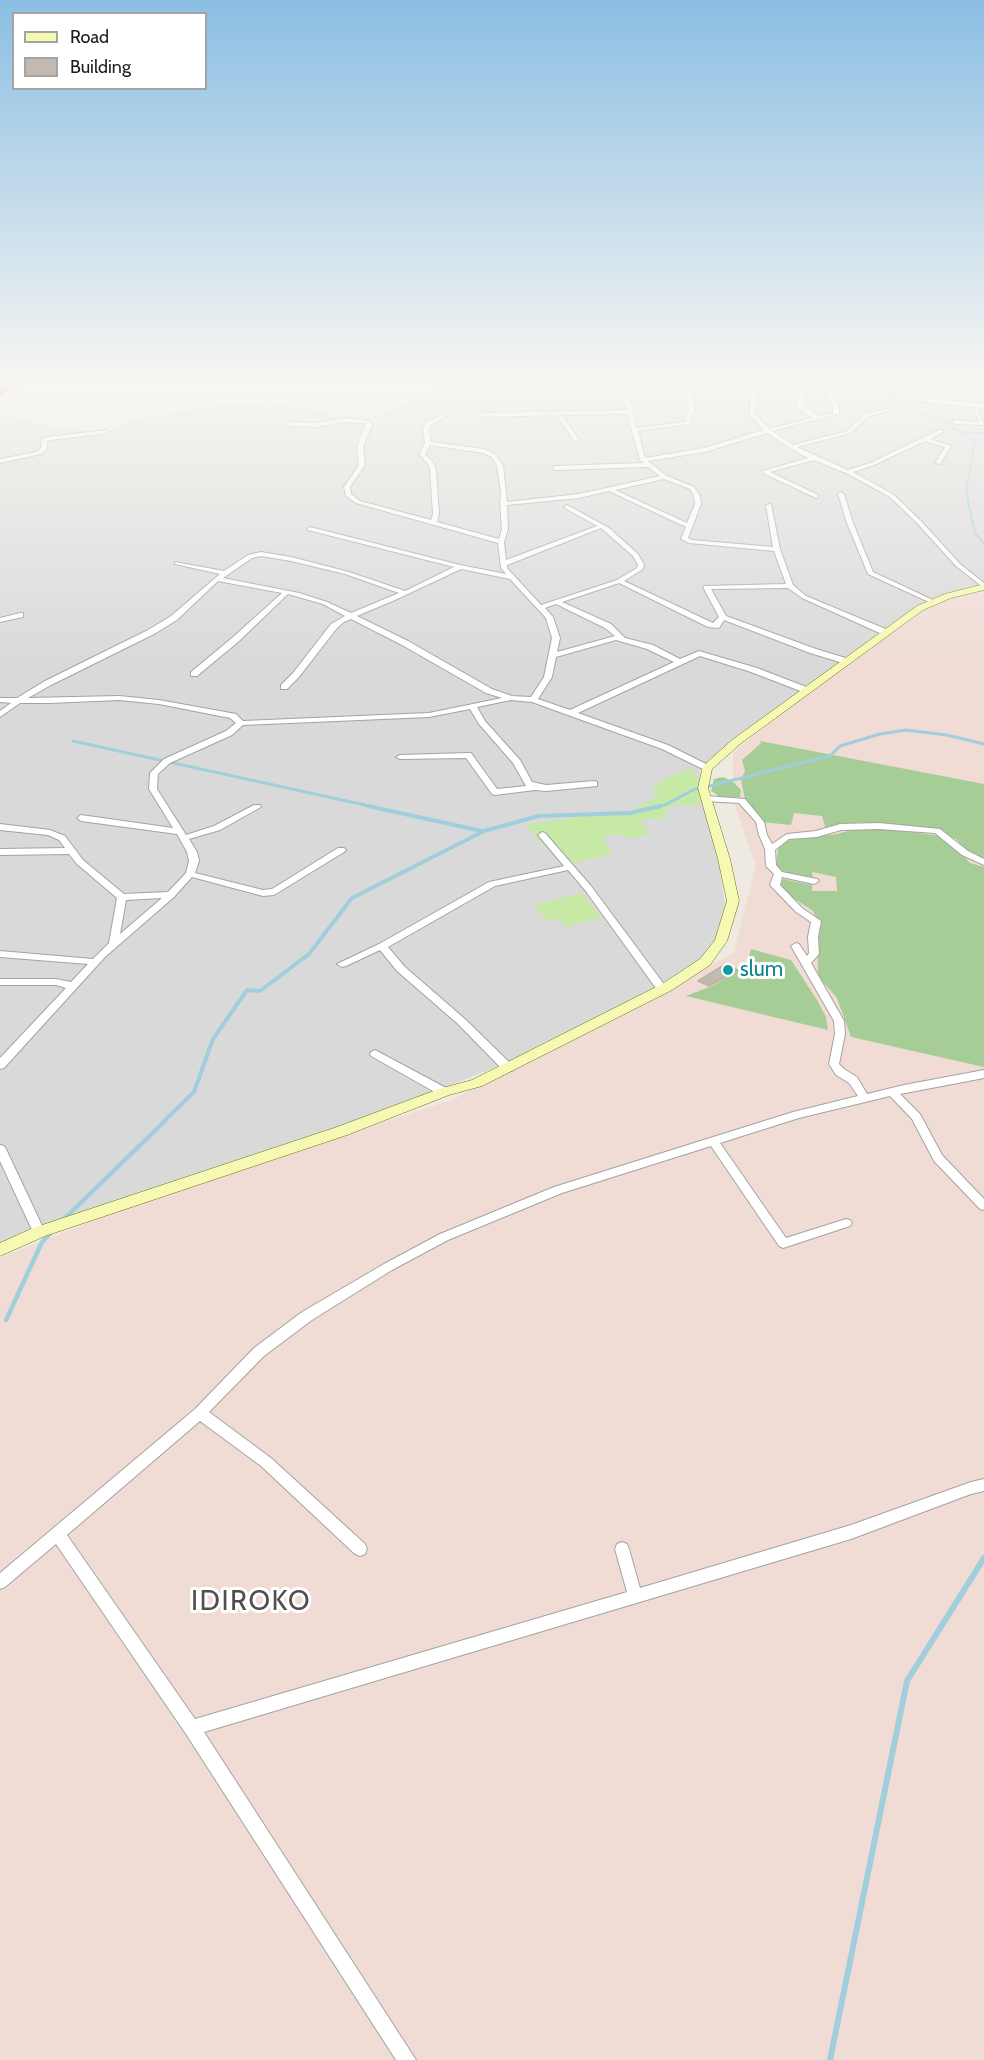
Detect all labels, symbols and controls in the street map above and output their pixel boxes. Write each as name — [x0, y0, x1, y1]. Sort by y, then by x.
legend — [12, 12, 207, 90]
text: Road — [70, 26, 109, 48]
text: Building — [70, 56, 131, 78]
place label: slum — [740, 957, 783, 983]
marker: slum — [721, 963, 735, 977]
district label: IDIROKO — [191, 1585, 311, 1619]

